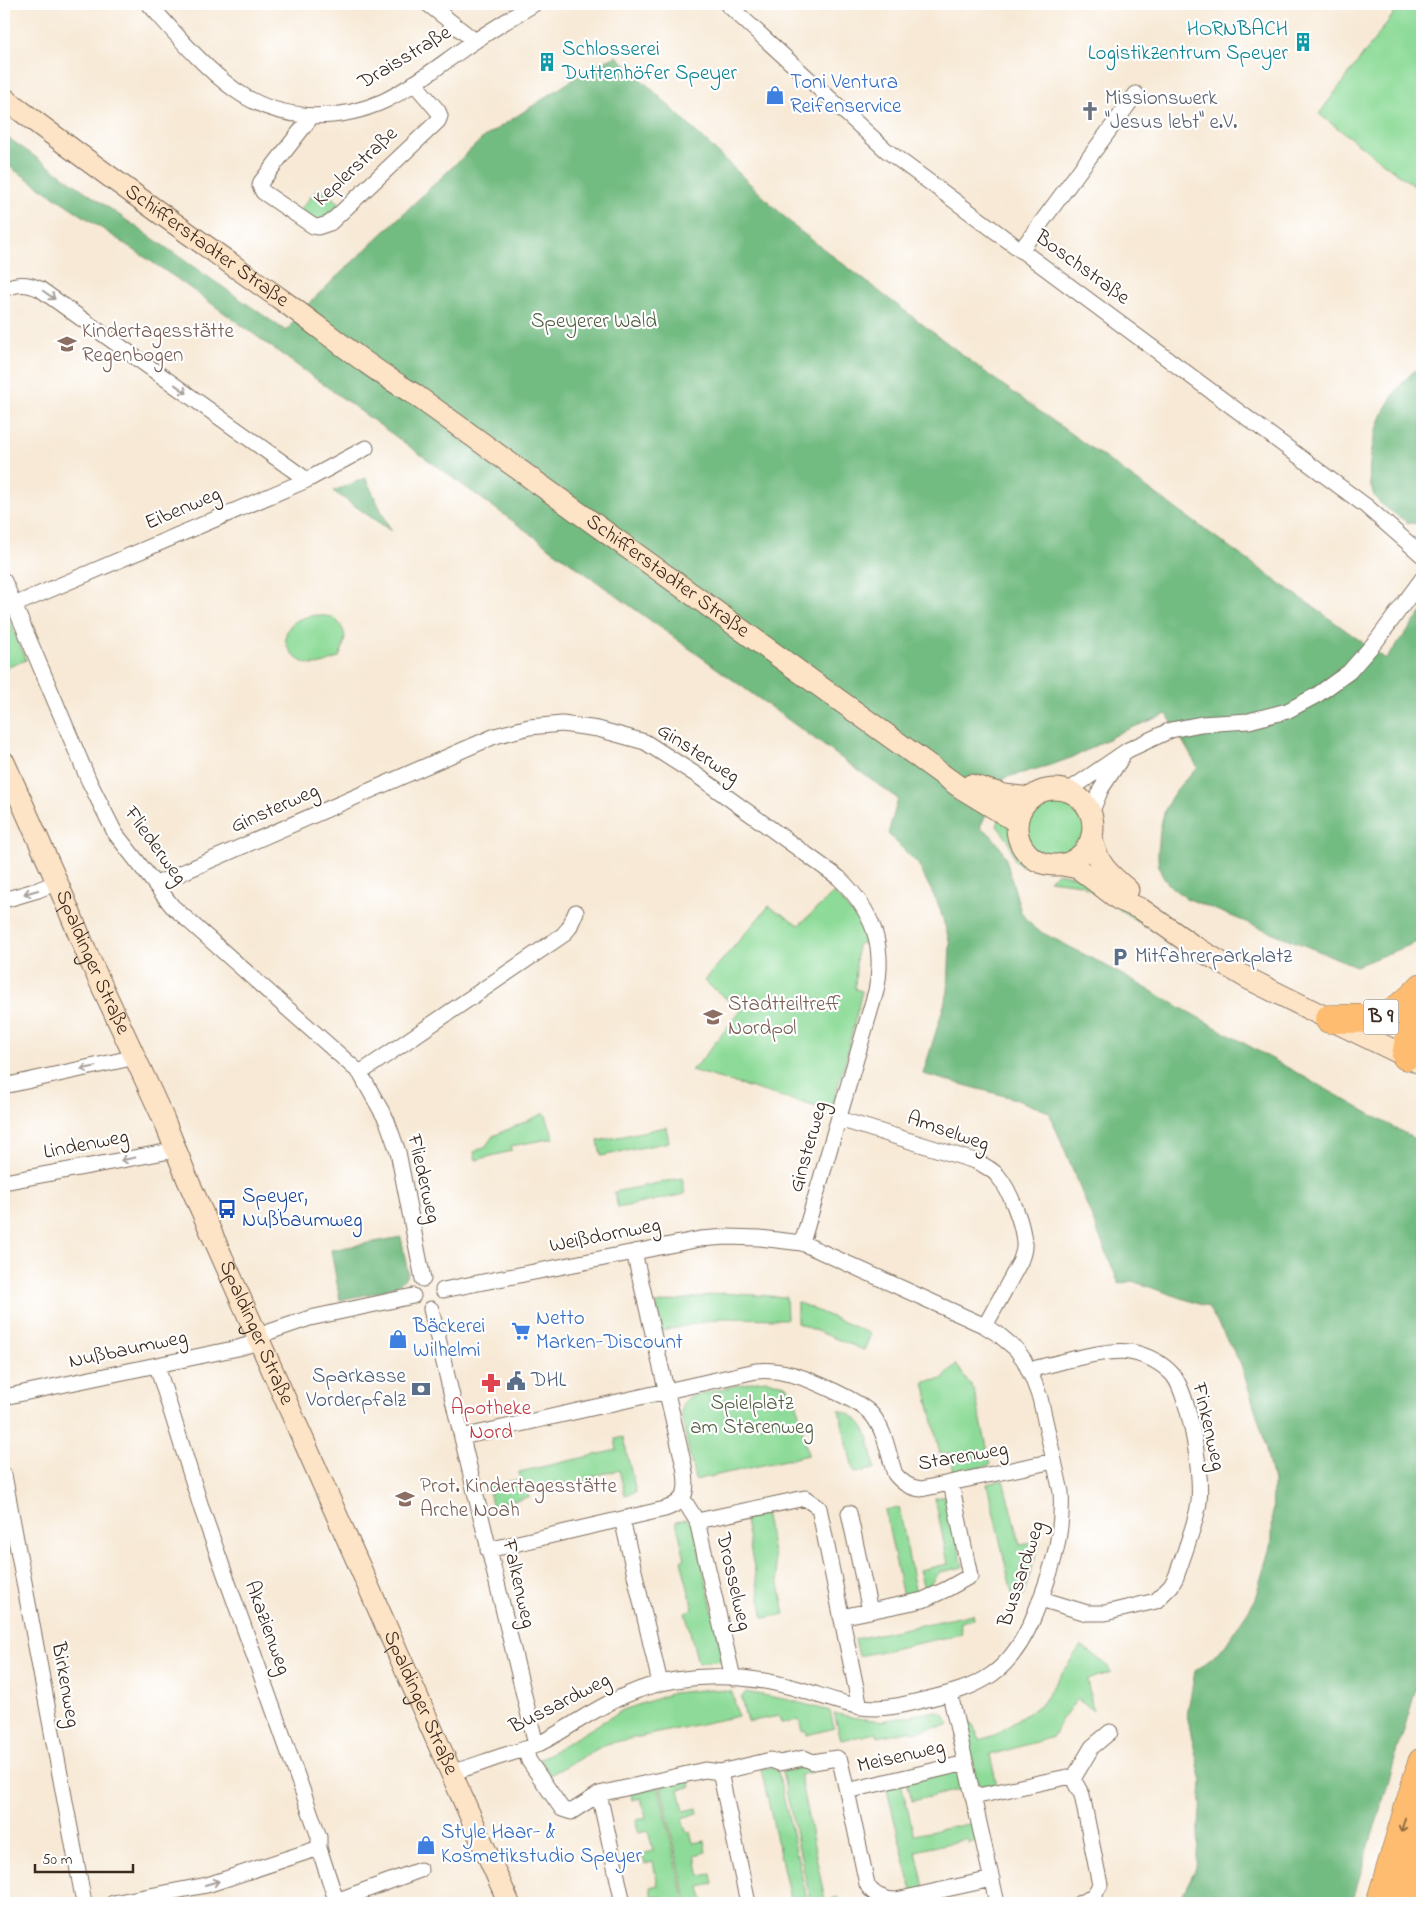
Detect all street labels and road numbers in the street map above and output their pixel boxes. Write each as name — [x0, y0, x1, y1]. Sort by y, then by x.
street label: Draisstraße — [352, 18, 458, 98]
street label: Keplerstraße — [307, 120, 405, 214]
street label: Schifferstadter Straße — [118, 177, 295, 316]
street label: Boschstraße — [1027, 223, 1136, 313]
street label: Eibenweg — [140, 480, 226, 540]
street label: Schifferstadter Straße — [579, 507, 756, 646]
street label: Ginsterweg — [649, 716, 745, 794]
street label: Ginsterweg — [226, 776, 325, 844]
street label: Fliederweg — [114, 800, 194, 893]
street label: Spaldinger Straße — [47, 886, 138, 1040]
road number: B 9 — [1364, 1000, 1398, 1034]
street label: Ginsterweg — [782, 1098, 838, 1197]
street label: Amselweg — [902, 1104, 993, 1162]
street label: Lindenweg — [41, 1122, 132, 1170]
street label: Fliederweg — [396, 1130, 448, 1227]
street label: Weißdornweg — [547, 1211, 664, 1263]
street label: Spaldinger Straße — [211, 1256, 301, 1410]
street label: Nußbaumweg — [66, 1323, 190, 1379]
street label: Finkenweg — [1181, 1379, 1233, 1474]
street label: Starenweg — [916, 1434, 1011, 1482]
street label: Bussardweg — [990, 1517, 1055, 1632]
street label: Drosselweg — [705, 1529, 759, 1634]
street label: Falkenweg — [491, 1536, 543, 1632]
street label: Akazienweg — [234, 1577, 298, 1680]
street label: Spaldinger Straße — [375, 1626, 466, 1781]
street label: Birkenweg — [41, 1639, 87, 1730]
street label: Bussardweg — [503, 1666, 617, 1745]
street label: Meisenweg — [854, 1732, 948, 1784]

